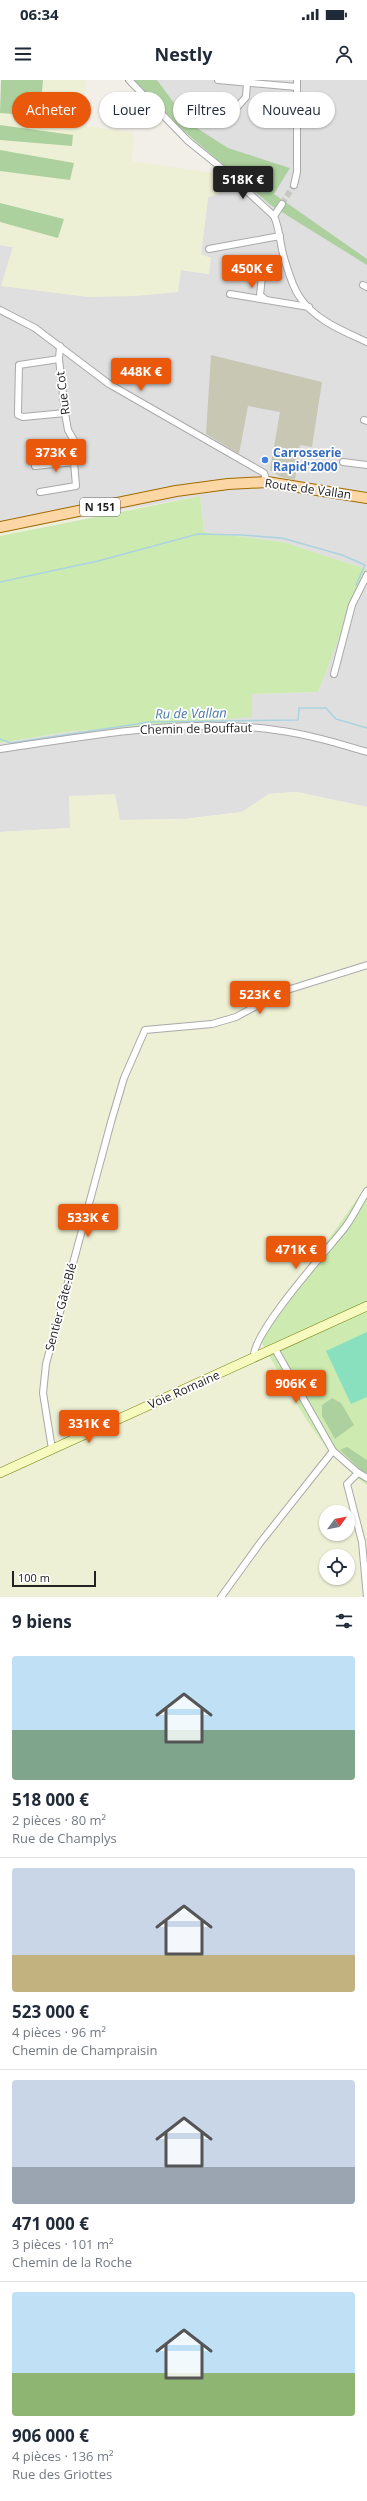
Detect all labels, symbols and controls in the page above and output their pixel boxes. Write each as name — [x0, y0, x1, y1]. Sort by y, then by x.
text: 06:34 — [20, 4, 59, 24]
text: Nestly — [155, 42, 212, 66]
icon: menu — [12, 43, 34, 65]
icon: person — [333, 43, 355, 65]
chip: Acheter — [12, 92, 91, 128]
chip: Louer — [99, 92, 165, 128]
chip: Filtres — [173, 92, 240, 128]
chip: Nouveau — [248, 92, 335, 128]
pin: 518K € — [210, 166, 276, 200]
text: 518K € — [222, 170, 264, 188]
pin: 450K € — [219, 255, 285, 289]
text: 450K € — [231, 259, 273, 277]
pin: 448K € — [108, 358, 174, 392]
text: 448K € — [120, 362, 162, 380]
street label: Rue Cot — [51, 370, 74, 416]
pin: 373K € — [23, 439, 89, 473]
text: 373K € — [35, 443, 77, 461]
place label: Carrosserie Rapid'2000 — [273, 444, 341, 475]
marker: Carrosserie Rapid'2000 — [260, 455, 270, 465]
street label: Route de Vallan — [264, 474, 352, 503]
road number: N 151 — [80, 498, 120, 516]
water label: Ru de Vallan — [155, 703, 227, 723]
street label: Chemin de Bouffaut — [140, 719, 252, 738]
pin: 523K € — [227, 981, 293, 1015]
text: 523K € — [239, 985, 281, 1003]
pin: 533K € — [55, 1204, 121, 1238]
text: 533K € — [67, 1208, 109, 1226]
pin: 471K € — [263, 1236, 329, 1270]
text: 471K € — [275, 1240, 317, 1258]
street label: Sentier Gâte-Blé — [41, 1261, 81, 1353]
street label: Voie Romaine — [145, 1366, 223, 1413]
pin: 906K € — [263, 1370, 329, 1404]
text: 906K € — [275, 1374, 317, 1392]
pin: 331K € — [56, 1410, 122, 1444]
text: 331K € — [68, 1414, 110, 1432]
north arrow — [319, 1505, 355, 1541]
map controls — [319, 1505, 355, 1585]
button: locate — [319, 1549, 355, 1585]
scale bar — [12, 1569, 96, 1588]
text: 100 m — [18, 1570, 50, 1585]
text: 9 biens — [12, 1610, 72, 1633]
icon: filters — [333, 1610, 355, 1632]
icon: home — [148, 1682, 220, 1754]
text: 518 000 € — [12, 1788, 89, 1811]
text: 2 pièces · 80 m² — [12, 1811, 106, 1829]
text: Rue de Champlys — [12, 1829, 117, 1847]
icon: home — [148, 1894, 220, 1966]
text: 523 000 € — [12, 2000, 89, 2023]
text: 4 pièces · 96 m² — [12, 2023, 106, 2041]
text: Chemin de Champraisin — [12, 2041, 157, 2059]
icon: home — [148, 2106, 220, 2178]
text: 471 000 € — [12, 2212, 89, 2235]
text: 3 pièces · 101 m² — [12, 2235, 113, 2253]
text: Chemin de la Roche — [12, 2253, 132, 2271]
icon: home — [148, 2318, 220, 2390]
text: 906 000 € — [12, 2424, 89, 2447]
text: 4 pièces · 136 m² — [12, 2447, 113, 2465]
text: Rue des Griottes — [12, 2465, 112, 2483]

